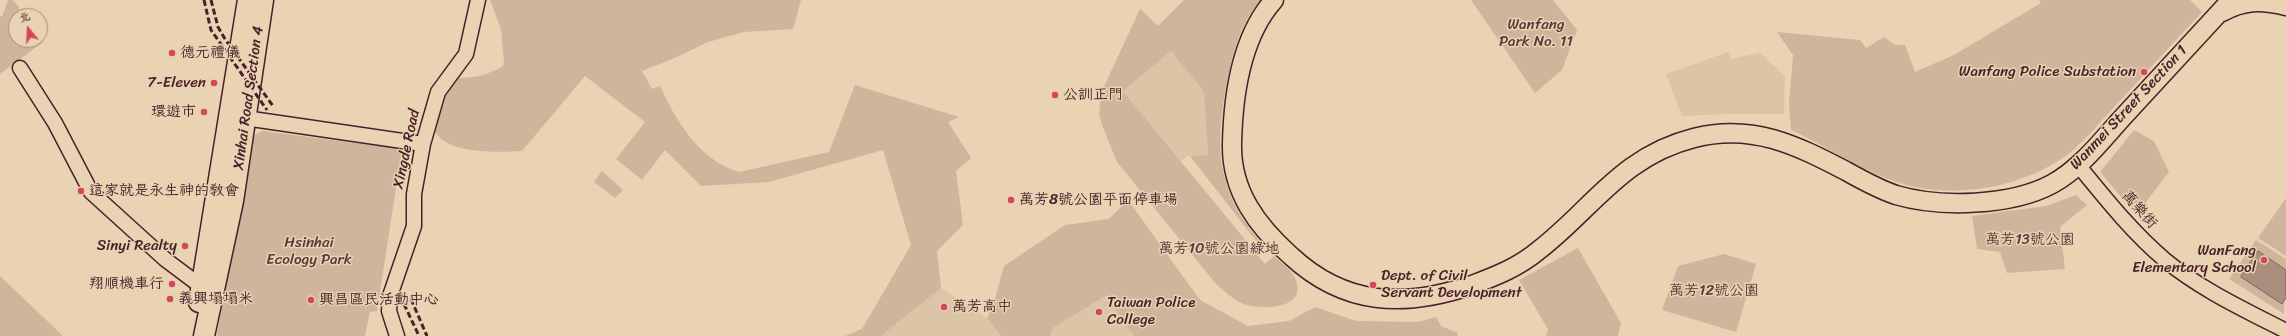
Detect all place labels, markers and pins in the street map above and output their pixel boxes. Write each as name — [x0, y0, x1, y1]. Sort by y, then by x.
place label: 德元禮儀 — [180, 44, 240, 62]
marker: 德元禮儀 — [167, 48, 177, 58]
place label: Wanfang Police Substation — [1959, 63, 2136, 81]
marker: Wanfang Police Substation — [2139, 67, 2149, 77]
place label: 7-Eleven — [147, 74, 206, 92]
marker: 7-Eleven — [209, 78, 219, 88]
place label: 公訓正門 — [1063, 86, 1123, 104]
marker: 公訓正門 — [1050, 90, 1060, 100]
place label: 環遊市 — [151, 103, 196, 121]
marker: 環遊市 — [199, 107, 209, 117]
place label: 這家就是永生神的教會 — [89, 182, 239, 200]
marker: 這家就是永生神的教會 — [76, 186, 86, 196]
place label: 萬芳8號公園平面停車場 — [1019, 191, 1178, 209]
marker: 萬芳8號公園平面停車場 — [1006, 195, 1016, 205]
place label: Sinyi Realty — [97, 237, 177, 255]
marker: Sinyi Realty — [180, 241, 190, 251]
place label: WanFang Elementary School — [2132, 242, 2256, 277]
marker: WanFang Elementary School — [2259, 255, 2269, 265]
place label: Dept. of Civil Servant Development — [1381, 267, 1522, 302]
place label: 翔順機車行 — [89, 275, 164, 293]
marker: 翔順機車行 — [167, 279, 177, 289]
marker: Dept. of Civil Servant Development — [1368, 280, 1378, 290]
place label: 義興塌塌米 — [178, 290, 253, 308]
place label: 興昌區民活動中心 — [319, 291, 439, 309]
marker: 義興塌塌米 — [165, 294, 175, 304]
place label: Taiwan Police College — [1107, 294, 1195, 329]
marker: 興昌區民活動中心 — [306, 295, 316, 305]
place label: 萬芳高中 — [952, 298, 1012, 316]
marker: 萬芳高中 — [939, 302, 949, 312]
marker: Taiwan Police College — [1094, 307, 1104, 317]

